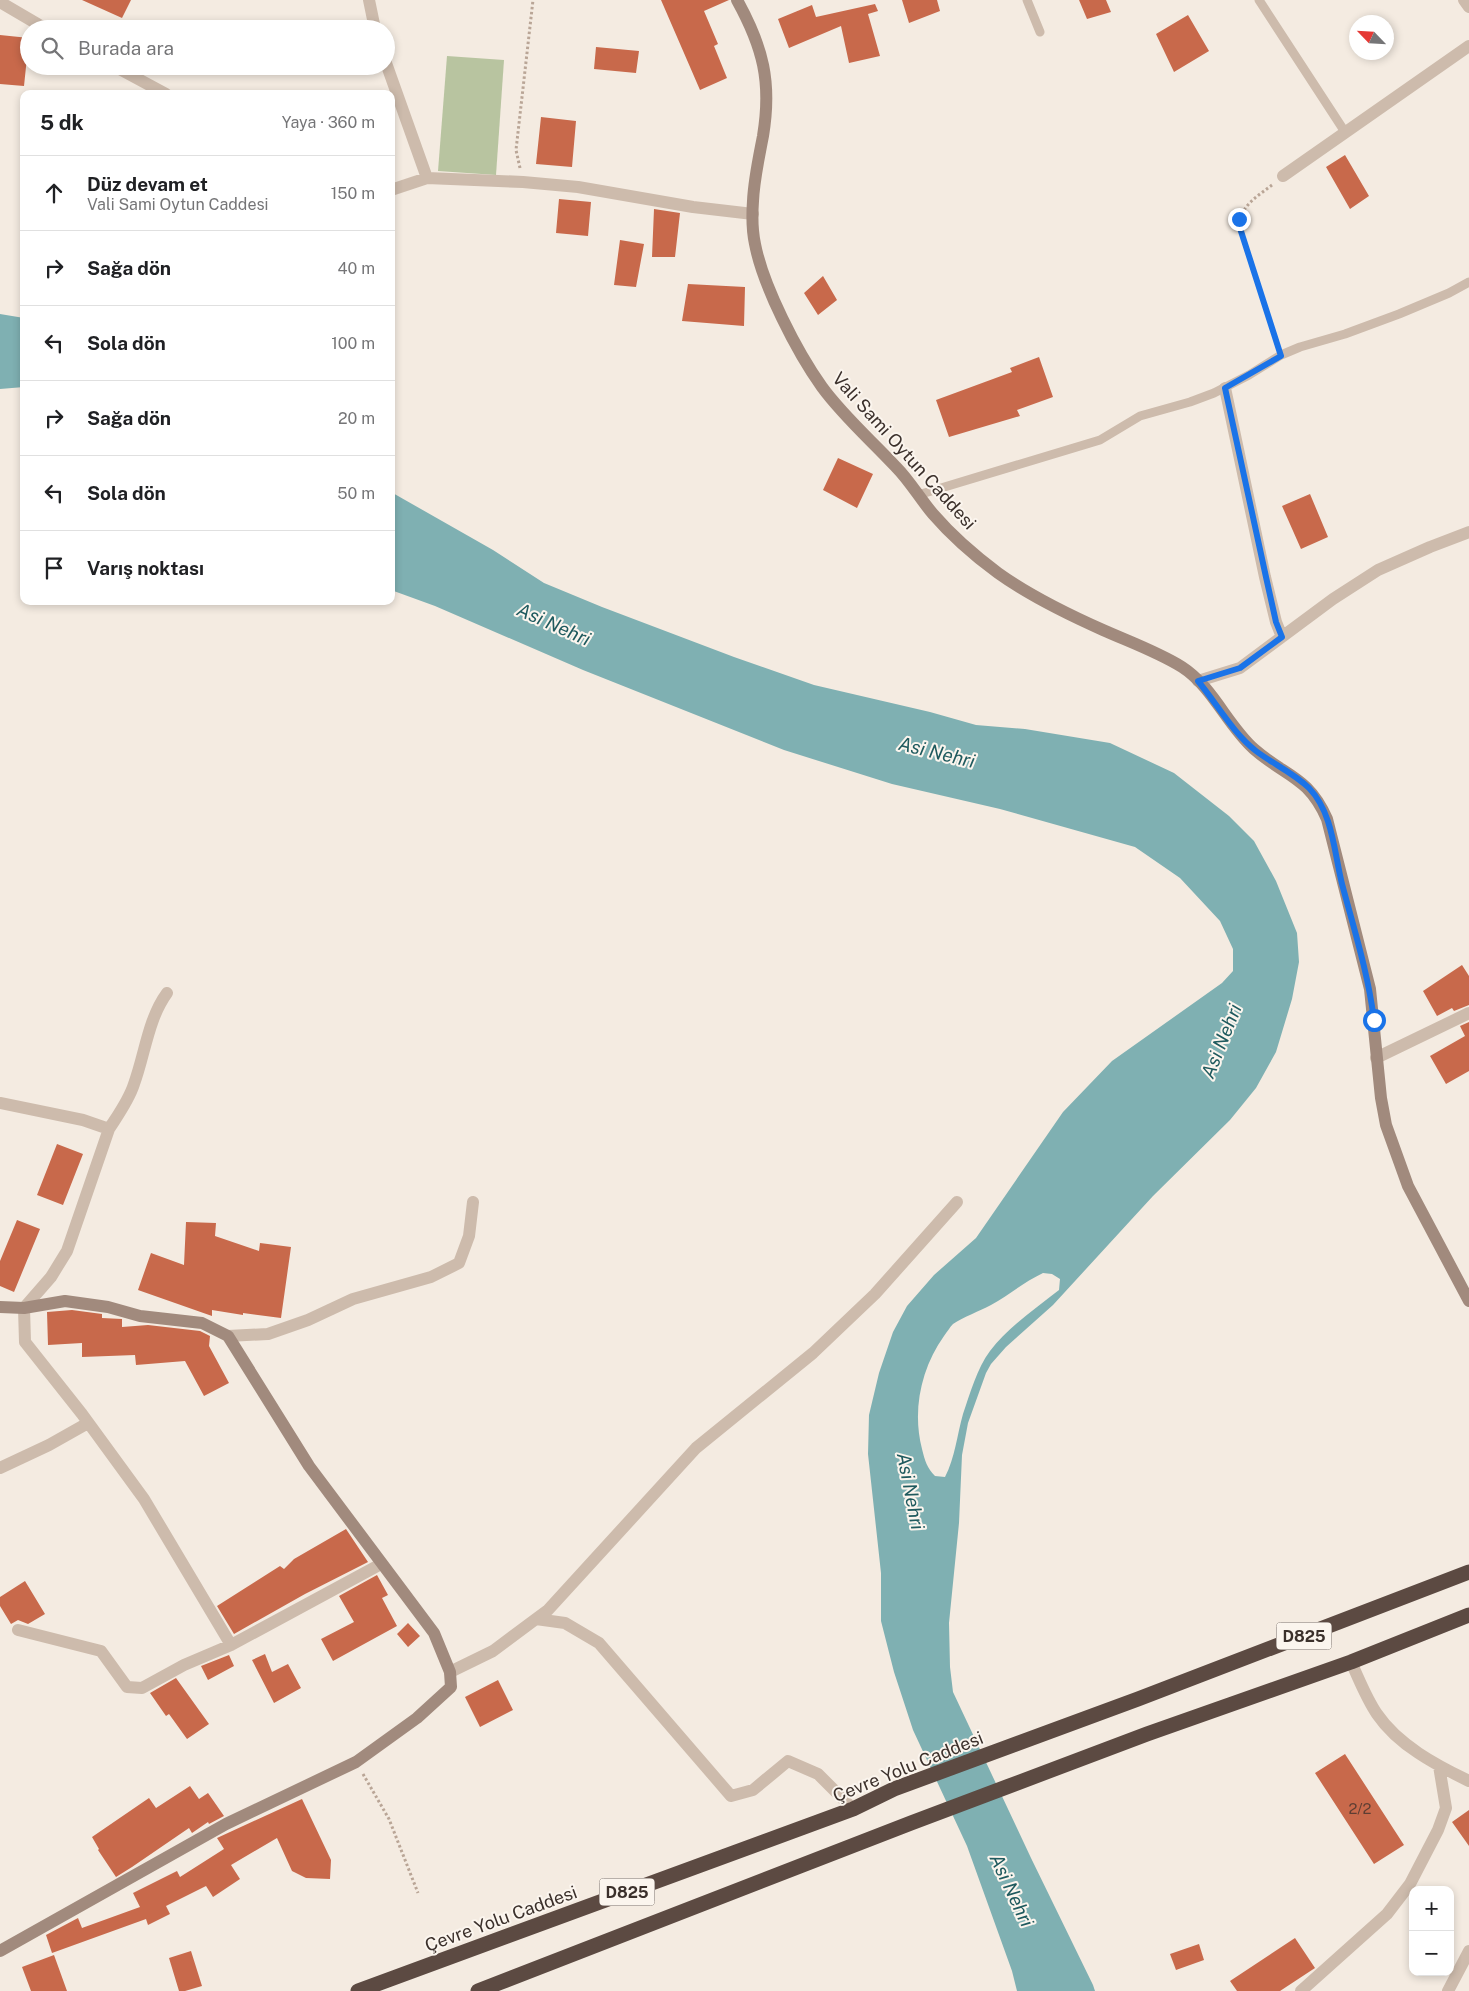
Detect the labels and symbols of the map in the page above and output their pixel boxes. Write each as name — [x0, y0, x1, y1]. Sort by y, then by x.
north arrow — [1349, 15, 1394, 60]
route end — [1228, 208, 1251, 231]
street label: Vali Sami Oytun Caddesi — [828, 368, 980, 534]
water label: Asi Nehri — [514, 598, 594, 650]
water label: Asi Nehri — [897, 732, 978, 772]
water label: Asi Nehri — [1196, 1000, 1246, 1081]
route start — [1363, 1009, 1386, 1032]
water label: Asi Nehri — [893, 1451, 929, 1532]
road number: D825 — [1276, 1622, 1332, 1650]
street label: Çevre Yolu Caddesi — [830, 1727, 986, 1806]
house number: 2/2 — [1348, 1800, 1372, 1817]
water label: Asi Nehri — [986, 1850, 1039, 1930]
road number: D825 — [600, 1878, 654, 1905]
street label: Çevre Yolu Caddesi — [422, 1881, 580, 1956]

